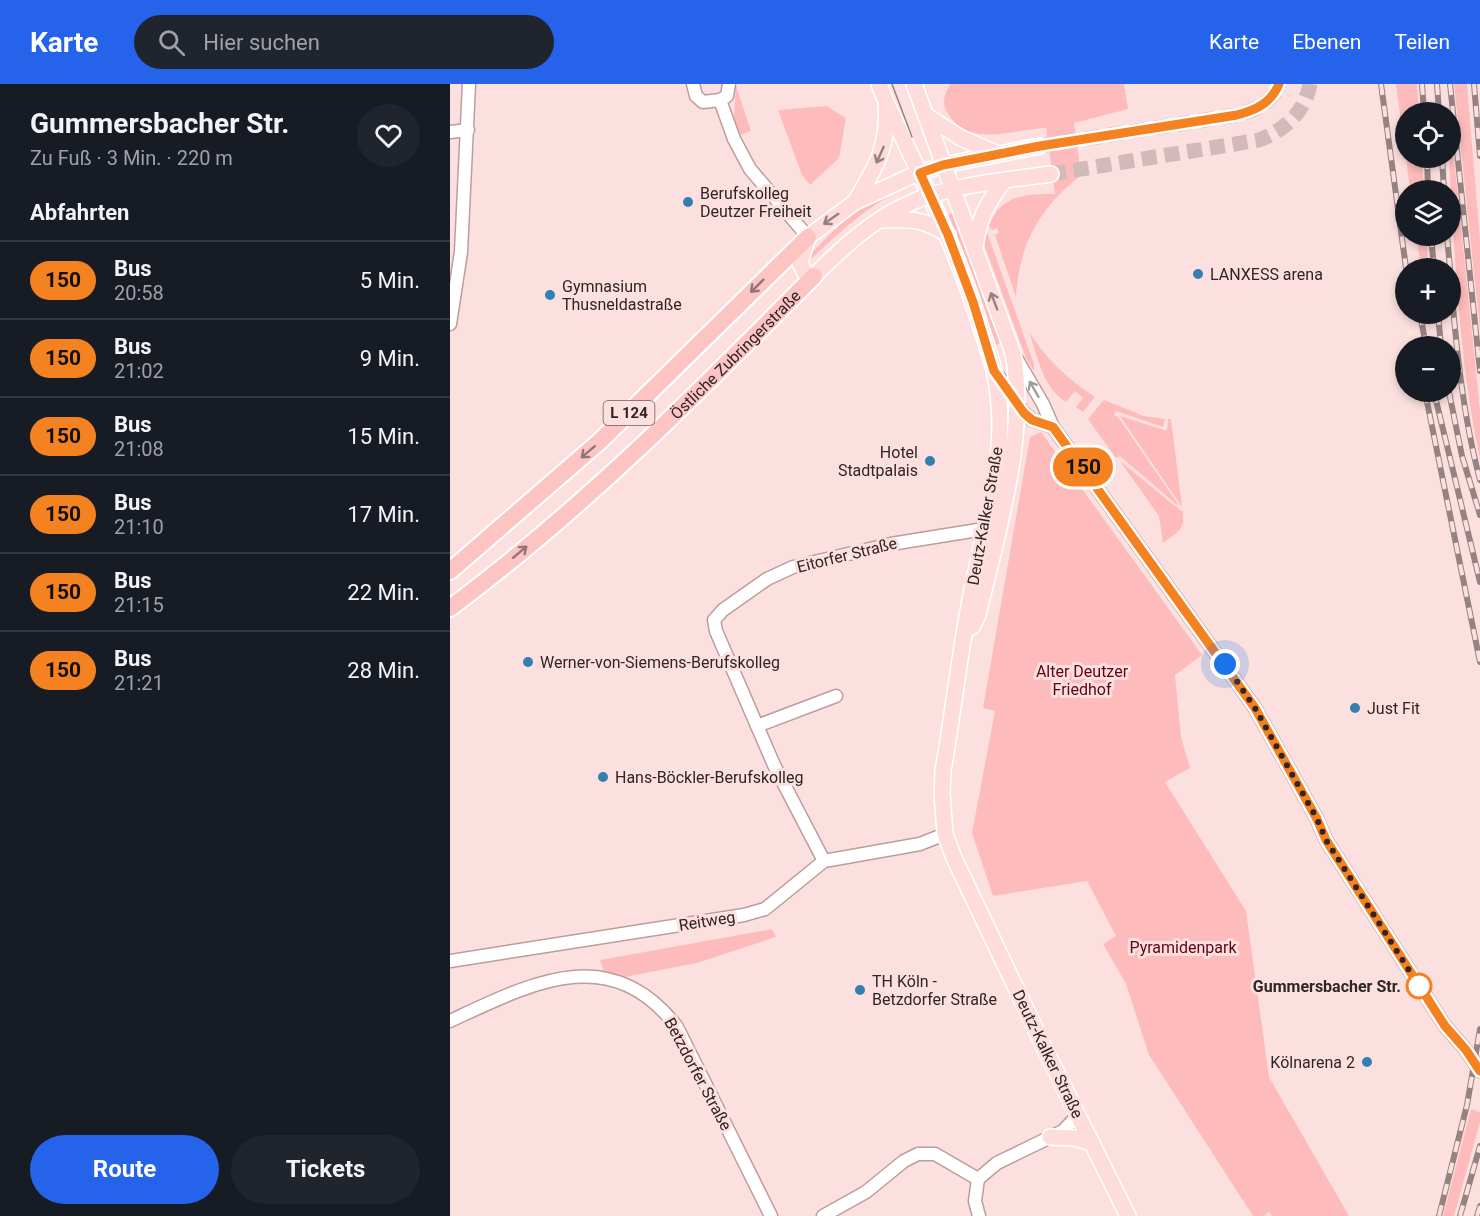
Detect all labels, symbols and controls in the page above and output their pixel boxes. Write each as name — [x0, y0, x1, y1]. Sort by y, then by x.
search box — [134, 15, 554, 69]
text: Karte — [30, 26, 98, 59]
icon: search — [155, 26, 188, 59]
text: Hier suchen — [203, 30, 320, 55]
text: Karte — [1209, 30, 1259, 54]
text: Ebenen — [1292, 30, 1361, 54]
text: Teilen — [1394, 30, 1450, 54]
map controls — [1395, 102, 1461, 402]
button: locate — [1395, 102, 1461, 168]
button: heart — [357, 104, 420, 167]
text: Gummersbacher Str. — [30, 107, 289, 140]
one-way arrow — [874, 145, 885, 163]
text: Zu Fuß · 3 Min. · 220 m — [30, 146, 233, 170]
button: layers — [1395, 180, 1461, 246]
place label: Berufskolleg Deutzer Freiheit — [700, 184, 811, 221]
marker: Berufskolleg Deutzer Freiheit — [681, 195, 695, 209]
text: Abfahrten — [30, 200, 129, 225]
one-way arrow — [823, 213, 840, 225]
text: Bus — [114, 256, 152, 281]
button: + — [1395, 258, 1461, 324]
place label: LANXESS arena — [1210, 265, 1323, 284]
marker: LANXESS arena — [1191, 267, 1205, 281]
text: 150 — [45, 268, 81, 292]
text: 5 Min. — [360, 268, 420, 293]
place label: Gymnasium Thusneldastraße — [562, 277, 682, 314]
one-way arrow — [749, 278, 764, 293]
text: 20:58 — [114, 281, 164, 305]
street label: Östliche Zubringerstraße — [666, 286, 804, 423]
marker: Gymnasium Thusneldastraße — [543, 288, 557, 302]
one-way arrow — [988, 293, 999, 311]
text: Bus — [114, 334, 152, 359]
button: − — [1395, 336, 1461, 402]
text: 150 — [45, 346, 81, 370]
text: 9 Min. — [360, 346, 420, 371]
text: 21:02 — [114, 359, 164, 383]
one-way arrow — [1028, 381, 1040, 398]
road number: L 124 — [604, 401, 654, 425]
text: Bus — [114, 412, 152, 437]
text: 150 — [45, 424, 81, 448]
text: 15 Min. — [347, 424, 420, 449]
text: 21:08 — [114, 437, 164, 461]
place label: Hotel Stadtpalais — [838, 443, 918, 480]
one-way arrow — [581, 445, 596, 459]
street label: Deutz-Kalker Straße — [963, 445, 1007, 587]
line badge: 150 — [1048, 448, 1118, 487]
marker: Hotel Stadtpalais — [923, 454, 937, 468]
text: 150 — [1065, 455, 1101, 479]
text: Bus — [114, 490, 152, 515]
text: 150 — [45, 502, 81, 526]
text: 17 Min. — [347, 502, 420, 527]
text: 21:10 — [114, 515, 164, 539]
street label: Eitorfer Straße — [795, 533, 899, 577]
one-way arrow — [512, 545, 527, 559]
text: Bus — [114, 568, 152, 593]
text: 150 — [45, 580, 81, 604]
text: 22 Min. — [347, 580, 420, 605]
text: 21:15 — [114, 593, 164, 617]
text: Bus — [114, 646, 152, 671]
your location — [1210, 649, 1240, 679]
place label: Werner-von-Siemens-Berufskolleg — [540, 653, 780, 672]
marker: Werner-von-Siemens-Berufskolleg — [521, 655, 535, 669]
text: 150 — [45, 658, 81, 682]
text: 28 Min. — [347, 658, 420, 683]
park label: Alter Deutzer Friedhof — [1036, 662, 1129, 699]
text: 21:21 — [114, 671, 164, 695]
place label: Just Fit — [1367, 699, 1420, 718]
marker: Just Fit — [1348, 701, 1362, 715]
place label: Hans-Böckler-Berufskolleg — [615, 768, 803, 787]
marker: Hans-Böckler-Berufskolleg — [596, 770, 610, 784]
street label: Reitweg — [677, 907, 737, 935]
park label: Pyramidenpark — [1129, 938, 1237, 957]
place label: TH Köln - Betzdorfer Straße — [872, 972, 997, 1009]
marker: Gummersbacher Str. — [1406, 973, 1432, 999]
place label: Gummersbacher Str. — [1253, 977, 1401, 996]
marker: TH Köln - Betzdorfer Straße — [853, 983, 867, 997]
street label: Deutz-Kalker Straße — [1009, 987, 1087, 1121]
street label: Betzdorfer Straße — [660, 1014, 736, 1134]
place label: Kölnarena 2 — [1270, 1053, 1355, 1072]
marker: Kölnarena 2 — [1360, 1055, 1374, 1069]
button: Route — [30, 1135, 219, 1204]
button: Tickets — [231, 1135, 420, 1204]

